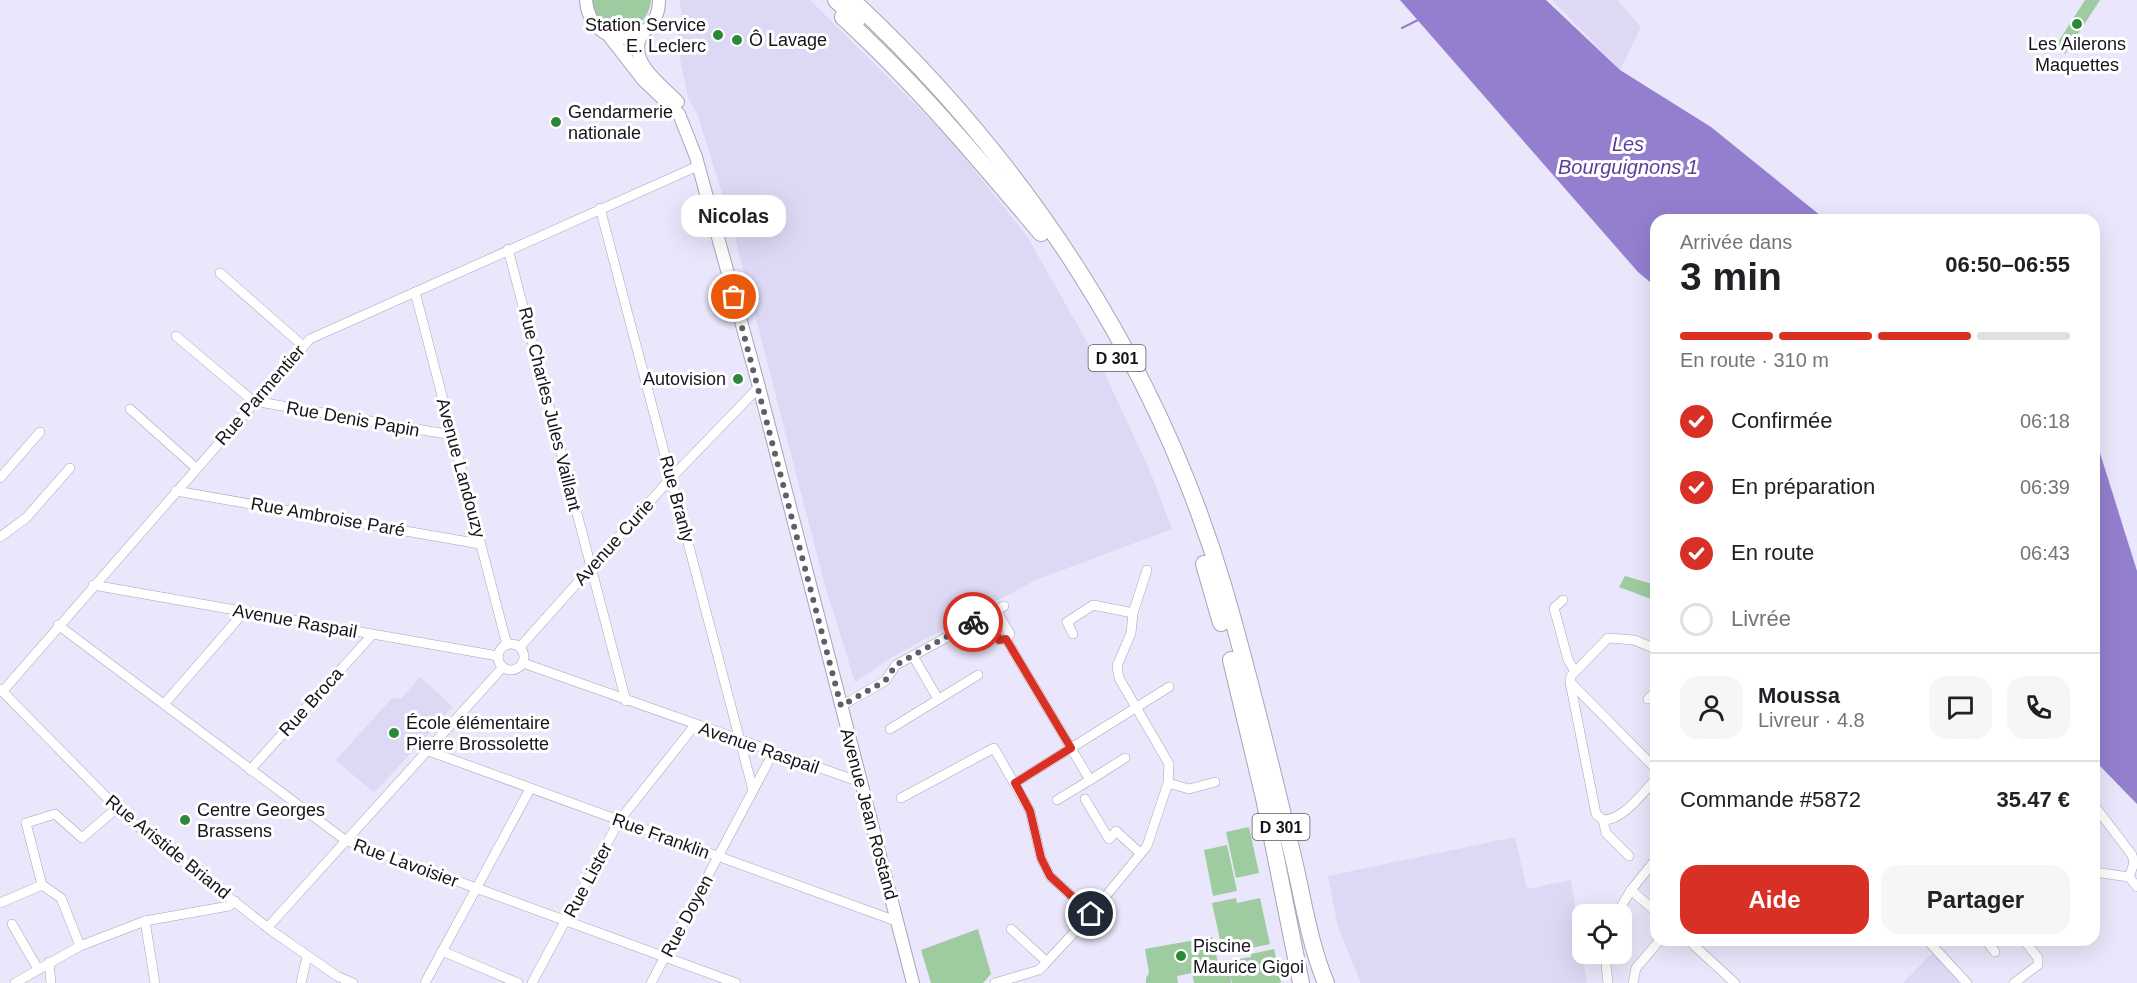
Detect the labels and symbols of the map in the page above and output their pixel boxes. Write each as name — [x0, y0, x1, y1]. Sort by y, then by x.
place label: Station Service E. Leclerc — [585, 15, 706, 56]
marker: Les Ailerons Maquettes — [2070, 17, 2084, 31]
marker: Station Service E. Leclerc — [711, 28, 725, 42]
place label: Ô Lavage — [749, 29, 827, 50]
marker: Ô Lavage — [730, 33, 744, 47]
place label: Les Ailerons Maquettes — [2028, 34, 2126, 75]
place label: Gendarmerie nationale — [568, 102, 673, 143]
marker: Gendarmerie nationale — [549, 115, 563, 129]
water label: Les Bourguignons 1 — [1558, 133, 1698, 178]
callout: Nicolas — [682, 195, 786, 237]
pin — [708, 271, 759, 322]
street label: Rue Charles Jules Vaillant — [515, 305, 585, 513]
street label: Rue Parmentier — [211, 341, 309, 449]
road number: D 301 — [1088, 345, 1146, 371]
place label: Autovision — [643, 369, 726, 389]
marker: Autovision — [731, 372, 745, 386]
street label: Avenue Landouzy — [433, 396, 489, 540]
street label: Rue Denis Papin — [285, 397, 421, 441]
street label: Rue Branly — [656, 453, 698, 545]
street label: Rue Ambroise Paré — [249, 494, 407, 540]
street label: Avenue Curie — [570, 495, 658, 589]
courier — [943, 592, 1003, 652]
street label: Avenue Raspail — [231, 600, 359, 642]
street label: Rue Broca — [275, 663, 348, 740]
place label: École élémentaire Pierre Brossolette — [406, 713, 550, 754]
street label: Avenue Raspail — [696, 718, 822, 778]
marker: École élémentaire Pierre Brossolette — [387, 726, 401, 740]
street label: Avenue Jean Rostand — [836, 726, 902, 902]
street label: Rue Aristide Briand — [102, 791, 234, 903]
place label: Centre Georges Brassens — [197, 800, 325, 841]
street label: Rue Franklin — [610, 809, 712, 863]
marker: Centre Georges Brassens — [178, 813, 192, 827]
road number: D 301 — [1252, 814, 1310, 840]
street label: Rue Lavoisier — [351, 835, 461, 891]
street label: Rue Lister — [560, 839, 616, 921]
street label: Rue Doyen — [657, 872, 717, 960]
pin — [1065, 888, 1116, 939]
place label: Piscine Maurice Gigoi — [1193, 936, 1304, 977]
marker: Piscine Maurice Gigoi — [1174, 949, 1188, 963]

